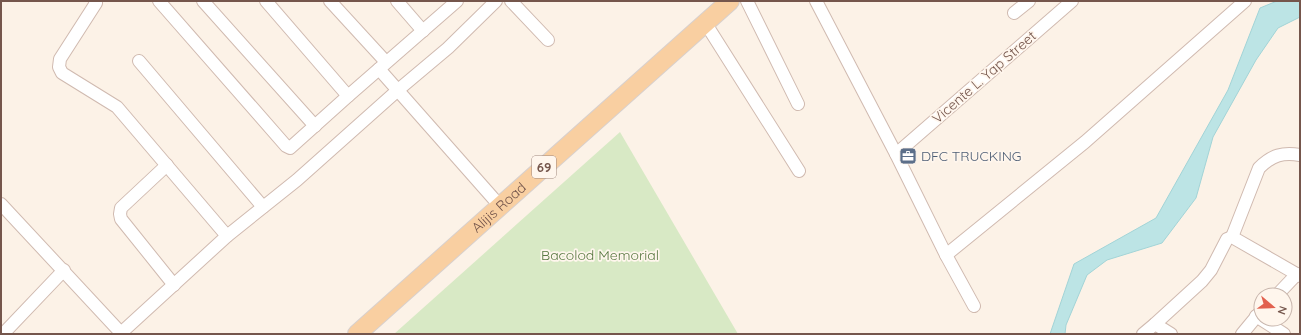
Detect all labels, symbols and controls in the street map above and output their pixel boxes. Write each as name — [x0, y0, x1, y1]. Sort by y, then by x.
street label: Vicente L. Yap Street — [928, 27, 1040, 127]
office icon: DFC TRUCKING — [898, 146, 918, 166]
place label: DFC TRUCKING — [921, 147, 1022, 165]
road number: 69 — [532, 156, 556, 178]
street label: Alijis Road — [468, 178, 530, 237]
park label: Bacolod Memorial — [541, 246, 659, 264]
north arrow — [1253, 287, 1293, 327]
text: N — [1275, 304, 1290, 316]

